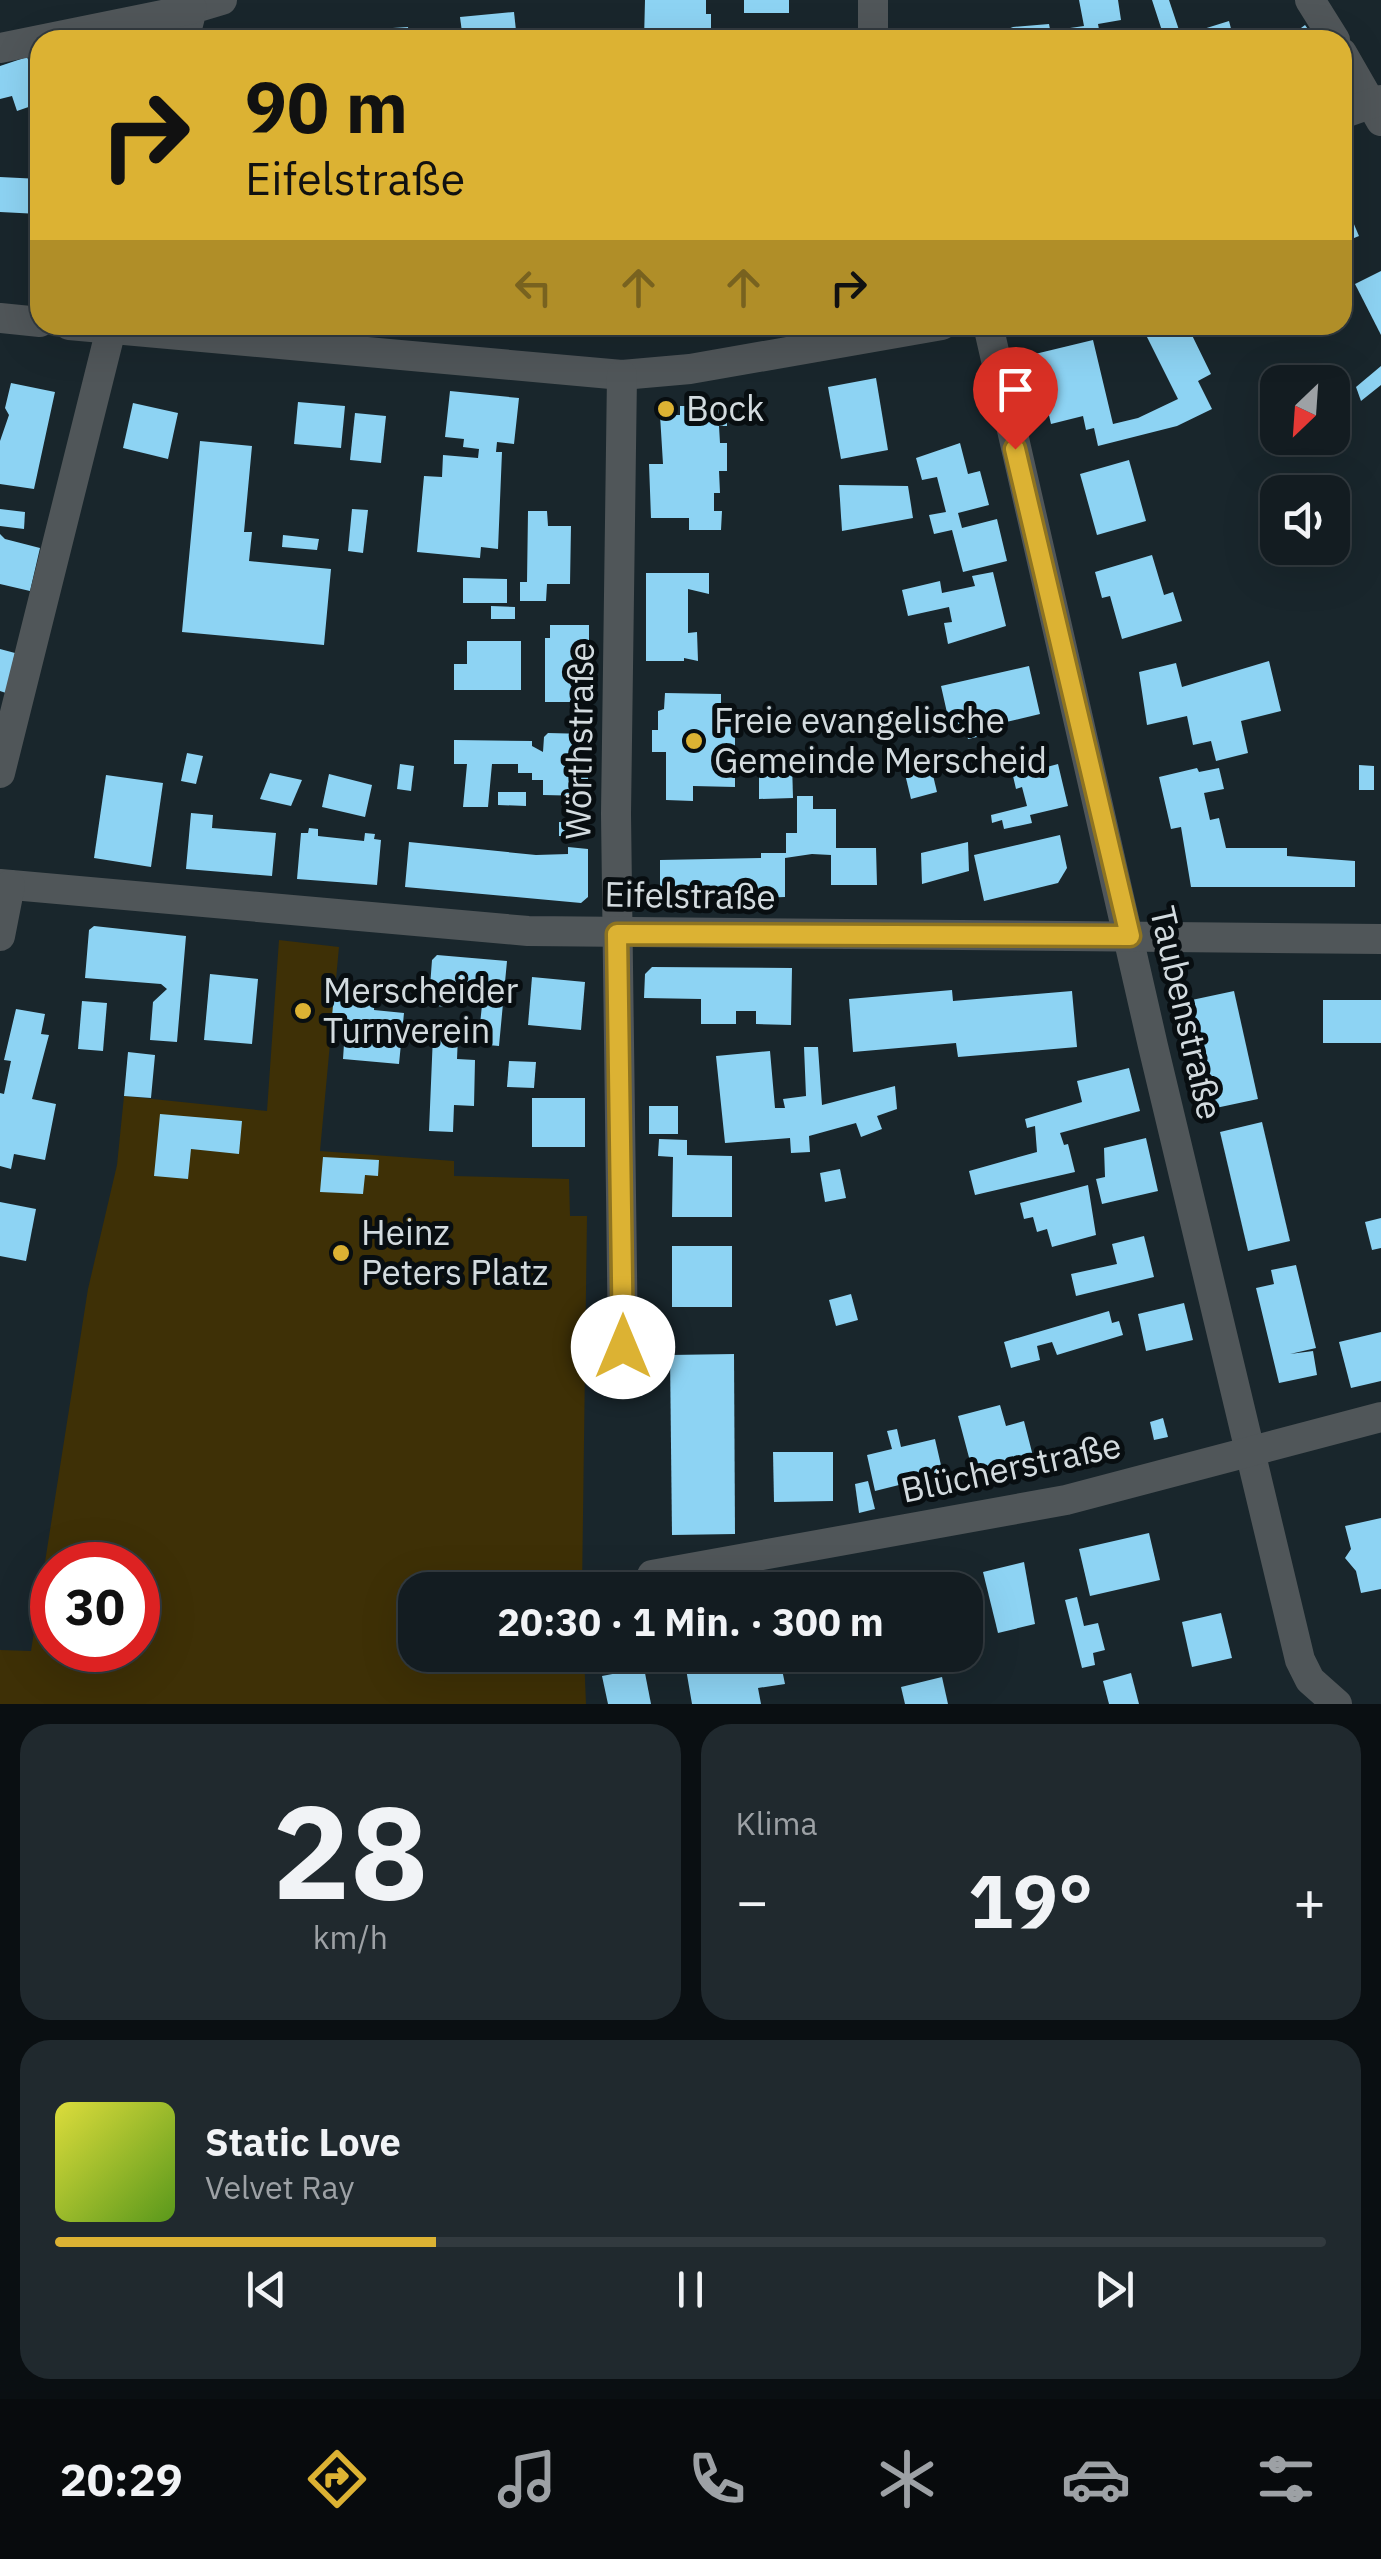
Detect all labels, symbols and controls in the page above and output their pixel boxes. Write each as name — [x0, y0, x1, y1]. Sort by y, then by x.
text: 90 m — [245, 61, 408, 152]
icon: right — [80, 70, 210, 200]
text: Eifelstraße — [245, 149, 465, 207]
icon: left — [506, 260, 561, 315]
icon: ahead — [611, 260, 666, 315]
icon: ahead — [716, 260, 771, 315]
icon: right — [821, 260, 876, 315]
pin — [973, 347, 1058, 450]
icon: arrive — [988, 362, 1043, 417]
north arrow — [1260, 365, 1350, 455]
map controls — [1260, 365, 1350, 565]
place label: Bock — [686, 385, 765, 431]
marker: Bock — [655, 398, 677, 420]
button: sound — [1260, 475, 1350, 565]
street label: Wörthstraße — [554, 642, 604, 840]
place label: Freie evangelische Gemeinde Merscheid — [714, 697, 1047, 783]
marker: Freie evangelische Gemeinde Merscheid — [683, 730, 705, 752]
street label: Eifelstraße — [604, 871, 776, 919]
street label: Taubenstraße — [1140, 902, 1234, 1124]
place label: Merscheider Turnverein — [323, 967, 518, 1053]
marker: Merscheider Turnverein — [292, 1000, 314, 1022]
place label: Heinz Peters Platz — [361, 1209, 548, 1295]
marker: Heinz Peters Platz — [330, 1242, 352, 1264]
position arrow — [571, 1295, 675, 1399]
street label: Blücherstraße — [897, 1421, 1125, 1513]
speed limit sign: 30 — [30, 1542, 160, 1672]
text: 20:30 · 1 Min. · 300 m — [497, 1597, 884, 1646]
text: 28 — [272, 1766, 428, 1935]
text: Klima — [736, 1802, 818, 1844]
text: 19° — [968, 1851, 1093, 1949]
text: − — [736, 1865, 769, 1936]
text: + — [1293, 1865, 1326, 1936]
text: km/h — [313, 1916, 388, 1958]
text: Static Love — [205, 2117, 401, 2166]
text: Velvet Ray — [205, 2166, 354, 2208]
icon: previous — [239, 2262, 294, 2317]
icon: pause — [663, 2262, 718, 2317]
icon: next — [1087, 2262, 1142, 2317]
icon: directions — [302, 2444, 372, 2514]
icon: music — [492, 2444, 562, 2514]
icon: phone — [682, 2444, 752, 2514]
icon: climate — [872, 2444, 942, 2514]
icon: car — [1061, 2444, 1131, 2514]
icon: filters — [1251, 2444, 1321, 2514]
text: 20:29 — [60, 2450, 183, 2508]

